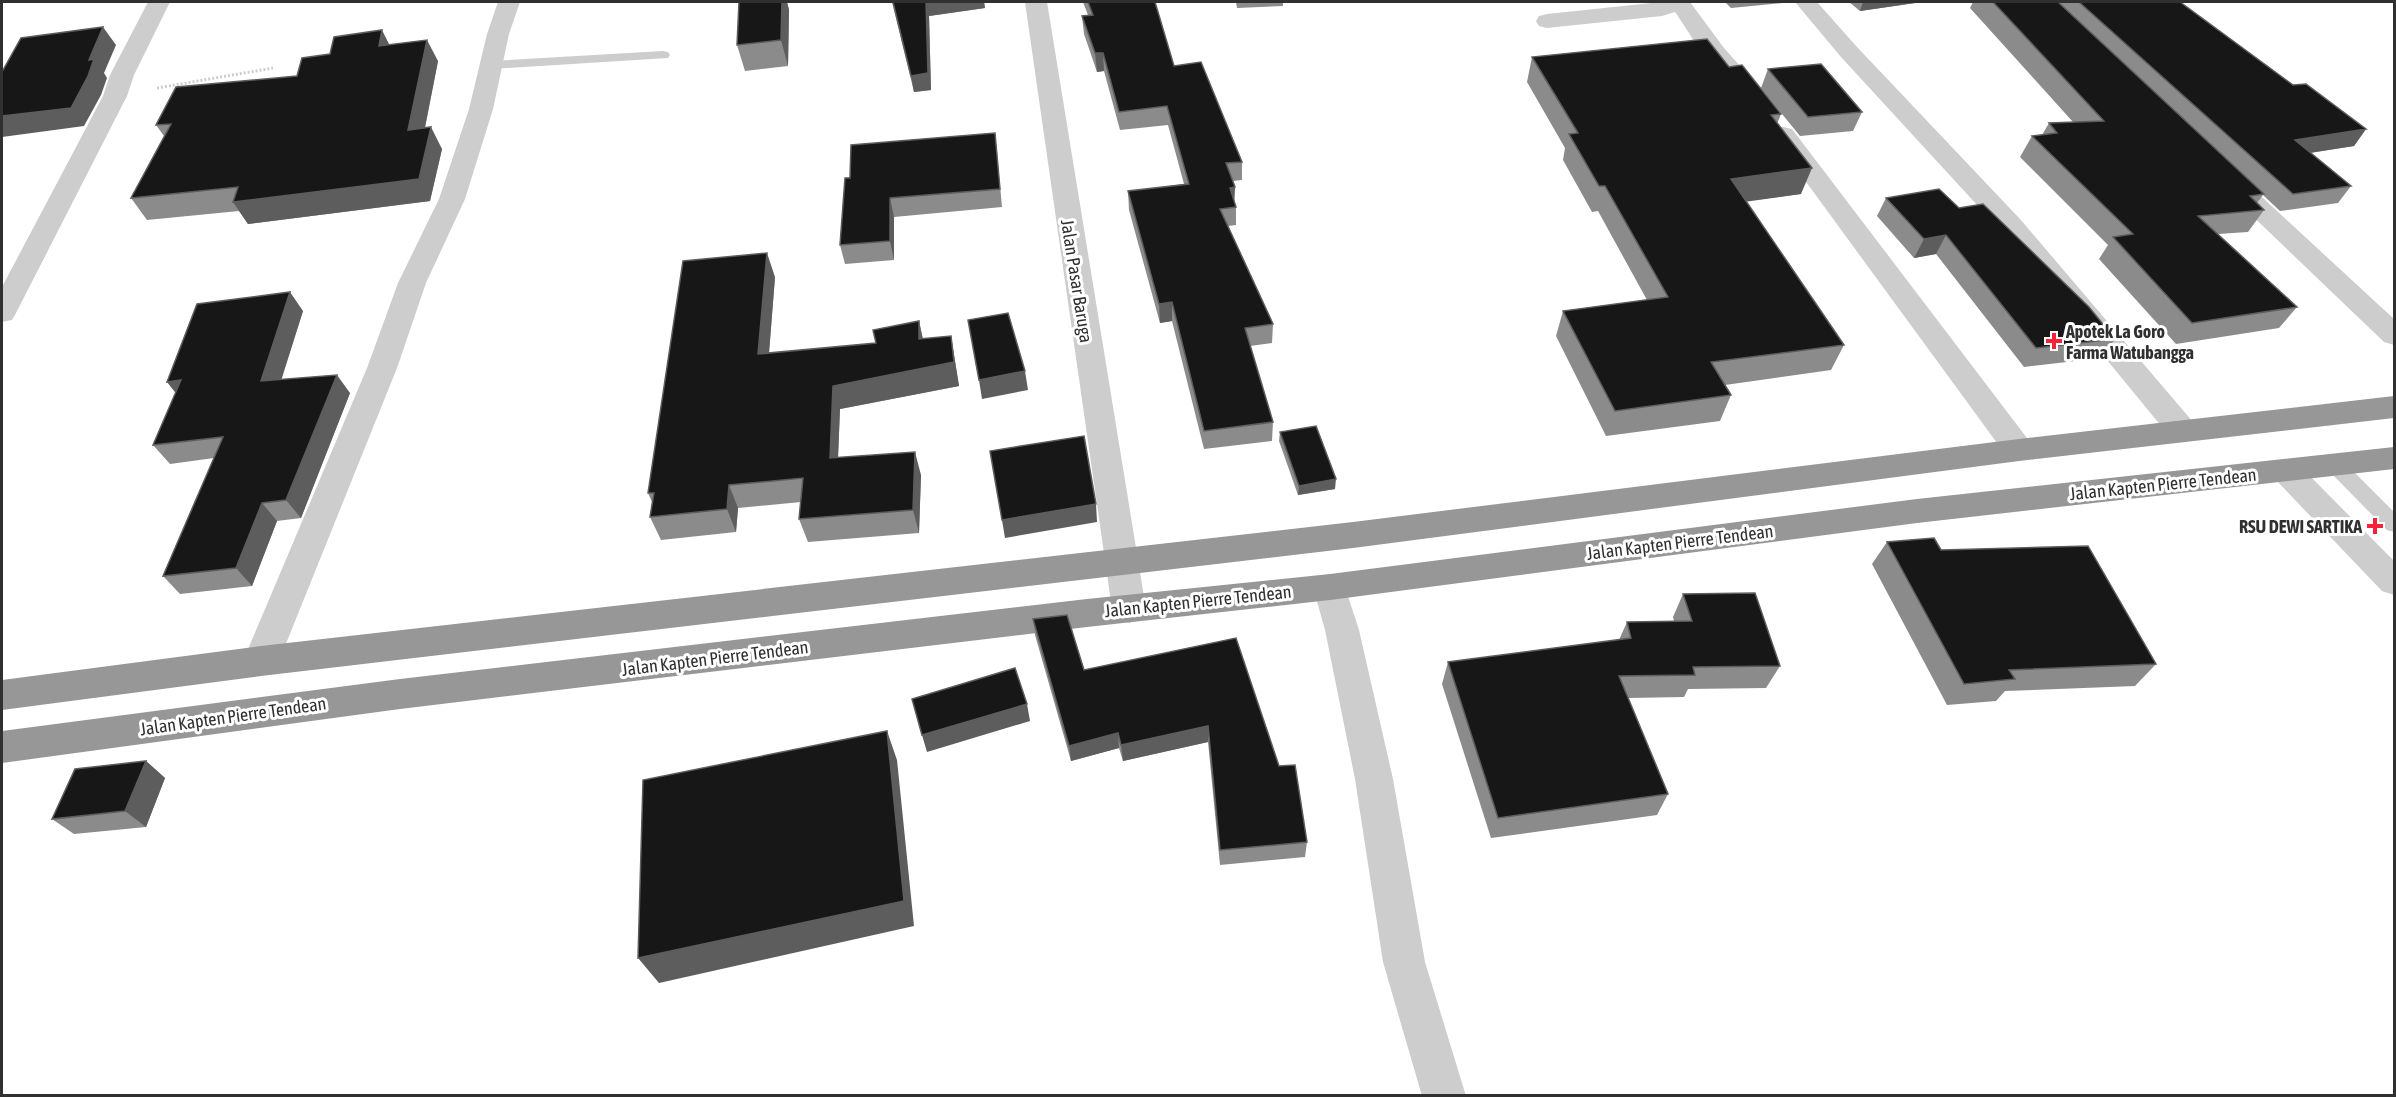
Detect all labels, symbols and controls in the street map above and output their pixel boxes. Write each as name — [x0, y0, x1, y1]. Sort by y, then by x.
street label: Jalan Pasar Baruga — [1057, 218, 1097, 344]
place label: Apotek La Goro Farma Watubangga — [2065, 321, 2194, 363]
marker: Apotek La Goro Farma Watubangga — [2047, 334, 2061, 348]
street label: Jalan Kapten Pierre Tendean — [2069, 464, 2257, 504]
place label: RSU DEWI SARTIKA — [2239, 516, 2362, 537]
marker: RSU DEWI SARTIKA — [2366, 517, 2384, 535]
street label: Jalan Kapten Pierre Tendean — [1586, 520, 1774, 564]
street label: Jalan Kapten Pierre Tendean — [1104, 581, 1292, 621]
street label: Jalan Kapten Pierre Tendean — [621, 636, 809, 680]
street label: Jalan Kapten Pierre Tendean — [139, 693, 327, 739]

